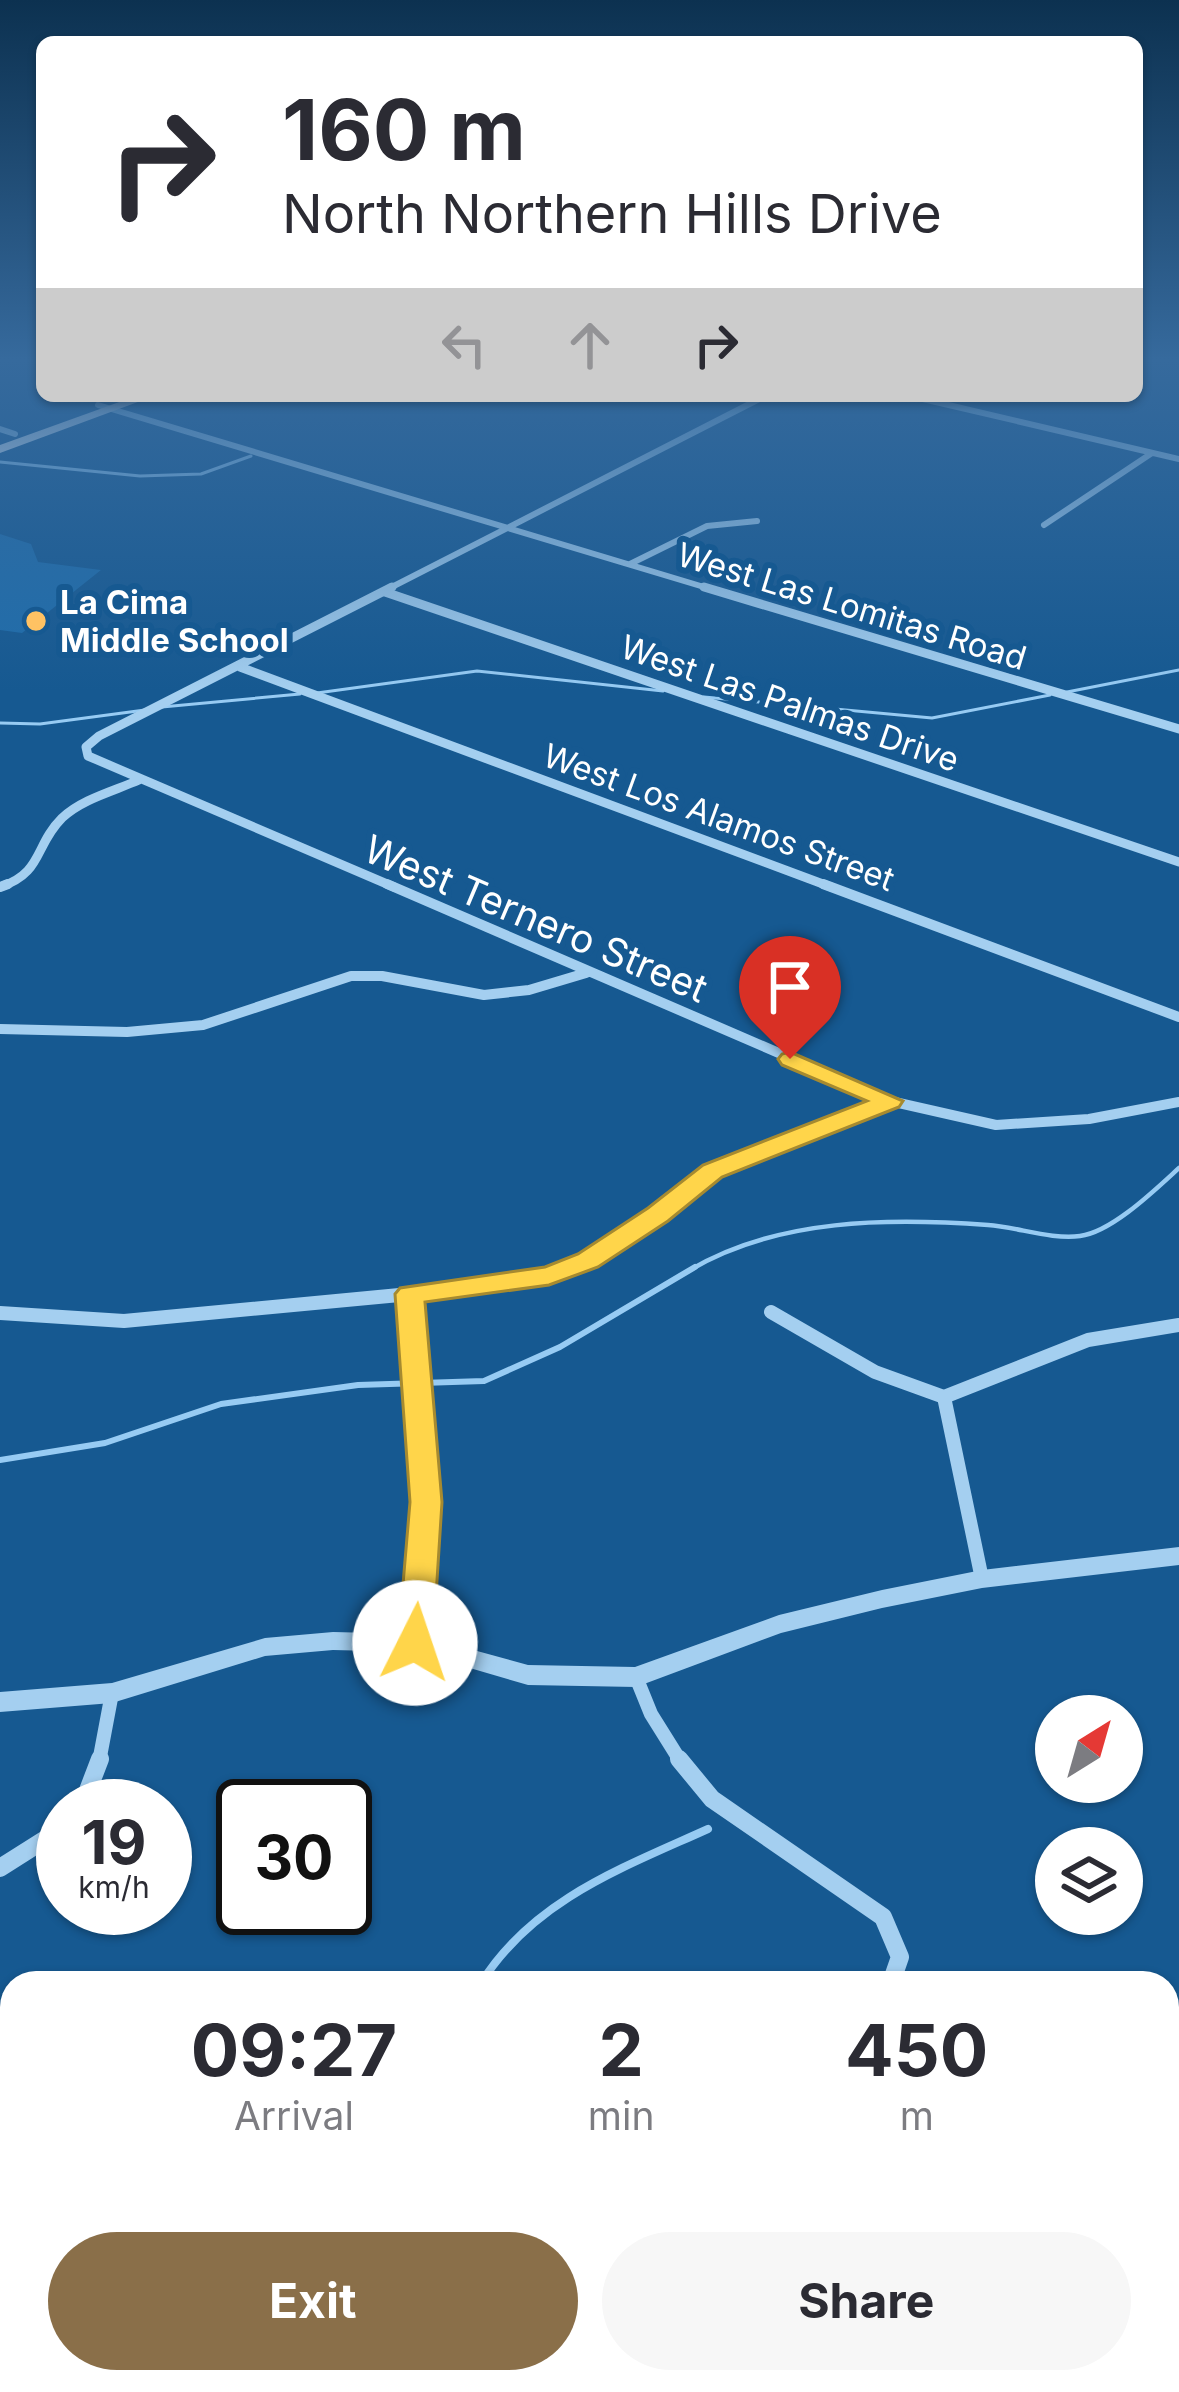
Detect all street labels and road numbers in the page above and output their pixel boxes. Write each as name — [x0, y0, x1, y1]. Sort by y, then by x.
street label: West Las Lomitas Road — [673, 534, 1031, 678]
street label: West Las Palmas Drive — [616, 626, 964, 780]
street label: West Los Alamos Street — [538, 735, 900, 899]
street label: West Ternero Street — [358, 824, 714, 1012]

